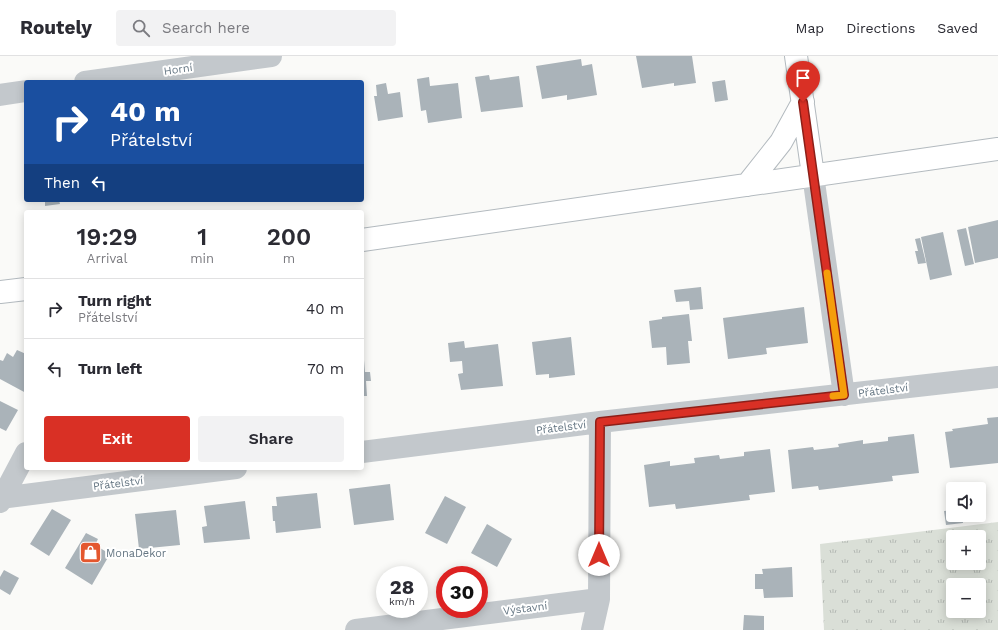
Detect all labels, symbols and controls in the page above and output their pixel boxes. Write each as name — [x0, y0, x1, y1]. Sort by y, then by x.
search box — [116, 10, 396, 46]
text: Routely — [20, 16, 92, 39]
icon: search — [130, 17, 152, 39]
text: Search here — [162, 19, 250, 37]
text: Map — [796, 20, 824, 36]
text: Directions — [846, 20, 915, 36]
text: Saved — [937, 20, 978, 36]
street label: Horní — [163, 61, 193, 78]
pin — [786, 61, 820, 102]
icon: arrive — [792, 67, 814, 89]
text: 40 m — [110, 95, 180, 128]
icon: right — [44, 96, 96, 148]
text: Přátelství — [110, 129, 193, 150]
icon: left — [88, 172, 110, 194]
text: Then — [44, 174, 80, 192]
text: 19:29 — [77, 223, 138, 251]
text: 1 — [197, 223, 207, 251]
text: 200 — [267, 223, 311, 251]
text: Arrival — [87, 251, 127, 266]
text: min — [190, 251, 214, 266]
text: m — [283, 251, 295, 266]
text: Turn right — [78, 292, 151, 310]
icon: right — [44, 298, 66, 320]
text: 40 m — [306, 300, 344, 318]
text: Přátelství — [78, 310, 138, 325]
icon: left — [44, 358, 66, 380]
text: Turn left — [78, 360, 142, 378]
text: 70 m — [307, 360, 344, 378]
street label: Přátelství — [857, 381, 909, 400]
button: Exit — [44, 416, 190, 462]
button: Share — [198, 416, 344, 462]
street label: Přátelství — [535, 418, 587, 437]
street label: Přátelství — [92, 474, 144, 493]
map controls — [946, 482, 986, 618]
button: sound — [946, 482, 986, 522]
button: + — [946, 530, 986, 570]
position arrow — [578, 534, 620, 576]
shop icon: MonaDekor — [77, 540, 103, 566]
place label: MonaDekor — [106, 547, 167, 560]
speed limit sign: 30 — [436, 566, 488, 618]
text: 28 — [390, 575, 414, 599]
button: − — [946, 578, 986, 618]
text: km/h — [389, 596, 415, 607]
street label: Výstavní — [502, 599, 548, 618]

